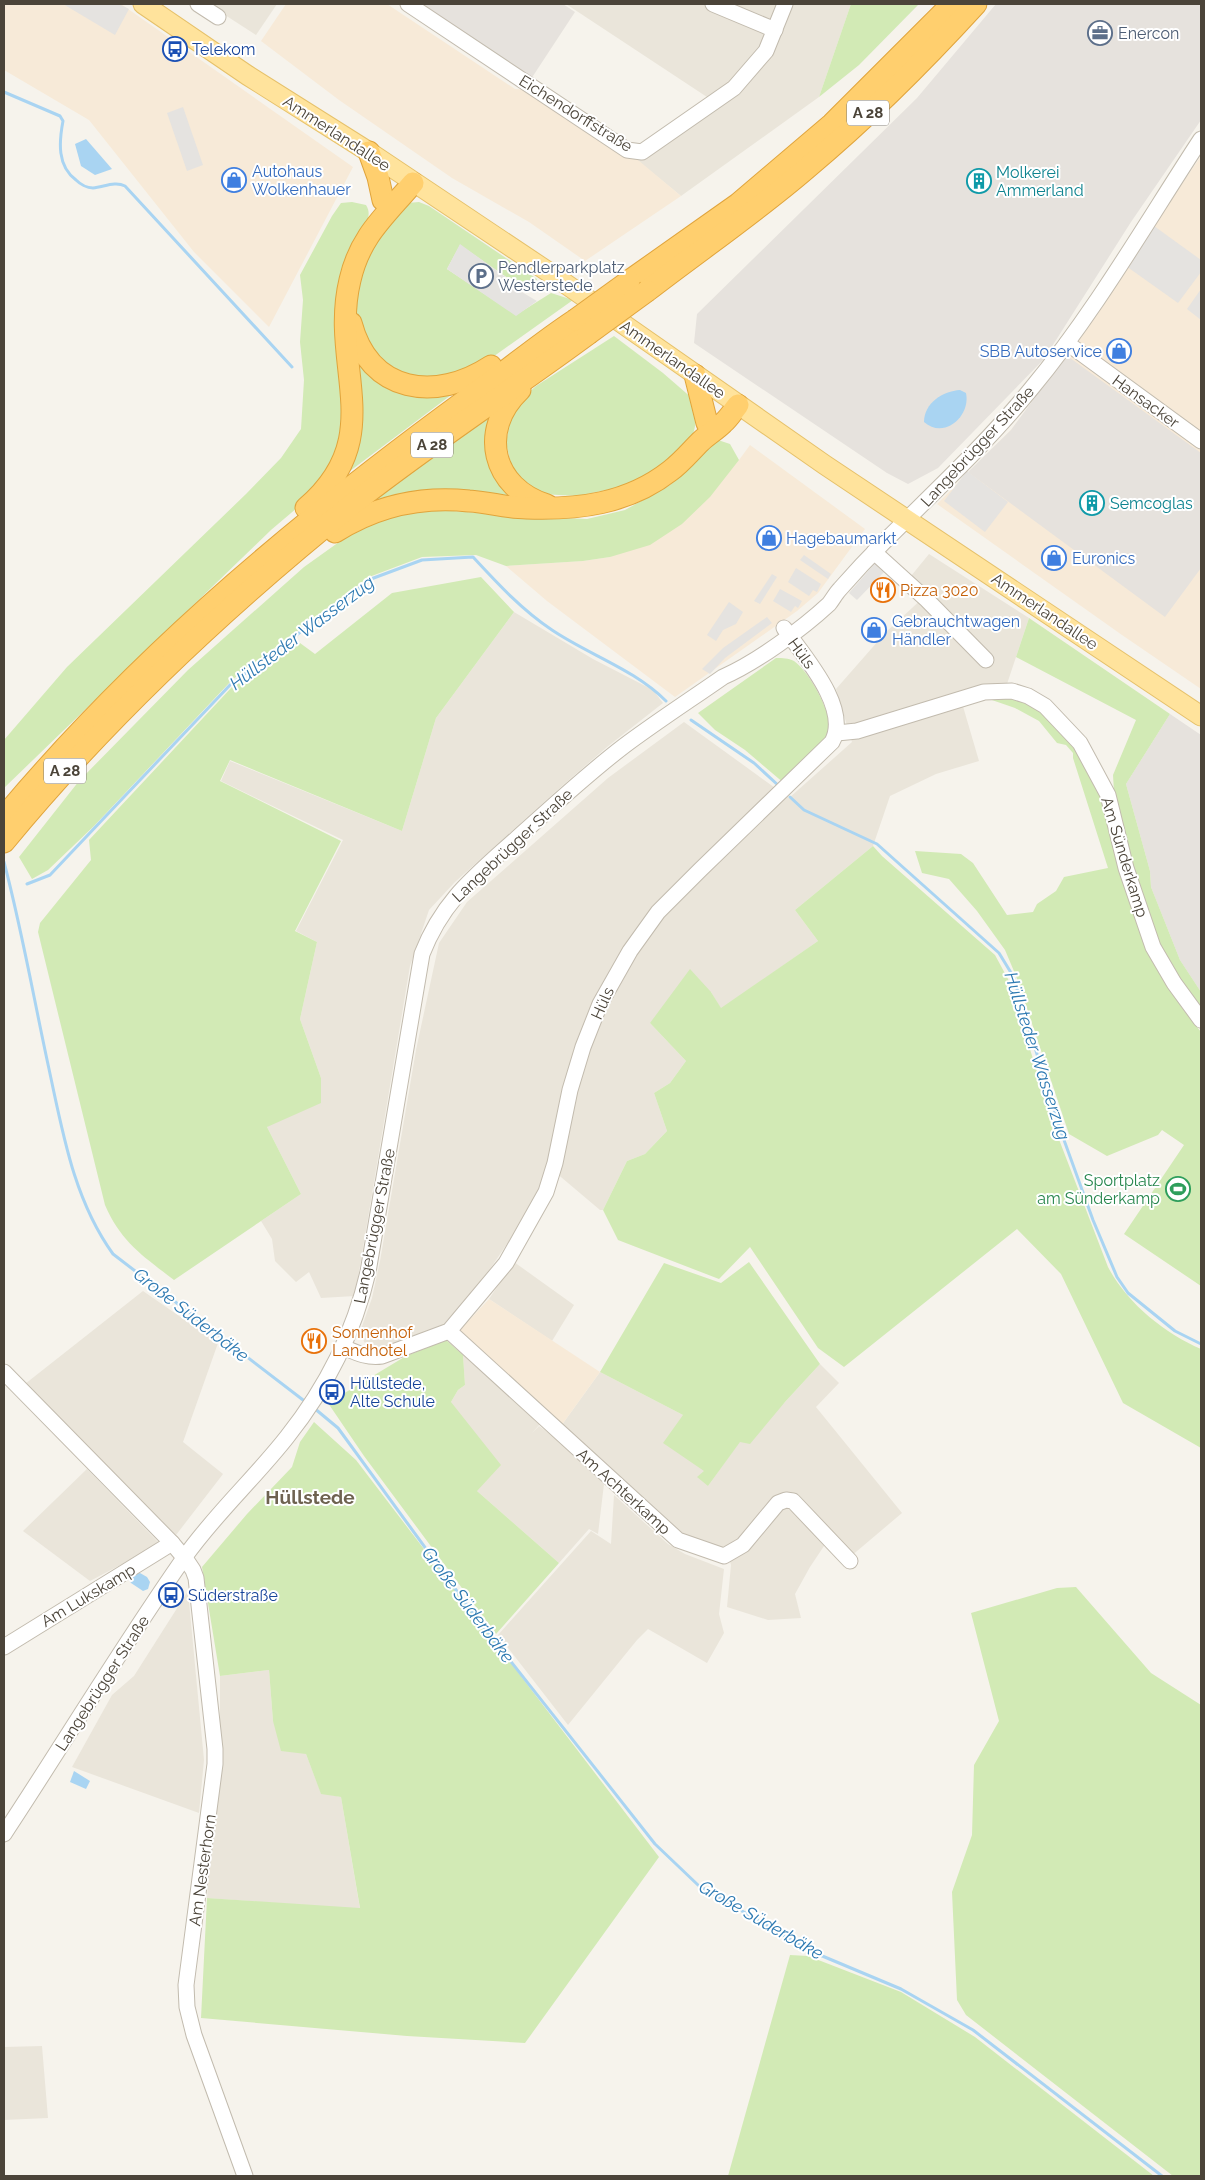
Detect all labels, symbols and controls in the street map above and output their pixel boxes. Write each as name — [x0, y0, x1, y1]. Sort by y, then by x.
office icon: Enercon — [1087, 20, 1113, 46]
place label: Enercon — [1118, 24, 1179, 43]
bus stop icon: Telekom — [162, 36, 188, 62]
place label: Telekom — [192, 40, 255, 59]
street label: Eichendorffstraße — [516, 71, 636, 156]
street label: Ammerlandallee — [280, 92, 394, 175]
road number: A 28 — [847, 100, 889, 126]
place label: Autohaus Wolkenhauer — [252, 162, 351, 199]
place label: Molkerei Ammerland — [996, 163, 1084, 200]
shop icon: Autohaus Wolkenhauer — [221, 167, 247, 193]
building icon: Molkerei Ammerland — [966, 168, 992, 194]
place label: Pendlerparkplatz Westerstede — [498, 258, 625, 295]
parking icon: Pendlerparkplatz Westerstede — [468, 263, 494, 289]
street label: Ammerlandallee — [617, 316, 729, 403]
shop icon: SBB Autoservice — [1106, 338, 1132, 364]
place label: SBB Autoservice — [980, 342, 1102, 361]
street label: Hansacker — [1109, 371, 1183, 432]
street label: Langebrügger Straße — [917, 382, 1038, 510]
road number: A 28 — [411, 432, 453, 458]
building icon: Semcoglas — [1079, 490, 1105, 516]
place label: Semcoglas — [1110, 494, 1193, 513]
shop icon: Hagebaumarkt — [756, 525, 782, 551]
place label: Hagebaumarkt — [786, 529, 897, 548]
shop icon: Euronics — [1041, 545, 1067, 571]
place label: Euronics — [1072, 549, 1136, 568]
street label: Ammerlandallee — [988, 569, 1101, 654]
water label: Hüllsteder Wasserzug — [225, 571, 378, 694]
restaurant icon: Pizza 3020 — [870, 577, 896, 603]
place label: Pizza 3020 — [900, 581, 978, 600]
place label: Gebrauchtwagen Händler — [892, 612, 1020, 649]
shop icon: Gebrauchtwagen Händler — [861, 617, 887, 643]
street label: Hüls — [784, 634, 819, 673]
road number: A 28 — [44, 758, 86, 784]
street label: Langebrügger Straße — [448, 785, 576, 906]
street label: Am Sünderkamp — [1097, 795, 1152, 920]
water label: Hüllsteder Wasserzug — [1000, 969, 1075, 1143]
street label: Hüls — [587, 984, 618, 1022]
street label: Langebrügger Straße — [350, 1147, 399, 1305]
place label: Sportplatz am Sünderkamp — [1037, 1171, 1160, 1208]
sports icon: Sportplatz am Sünderkamp — [1165, 1176, 1191, 1202]
water label: Große Süderbäke — [130, 1263, 253, 1366]
place label: Sonnenhof Landhotel — [332, 1323, 413, 1360]
restaurant icon: Sonnenhof Landhotel — [301, 1328, 327, 1354]
place label: Hüllstede, Alte Schule — [350, 1374, 435, 1411]
bus stop icon: Hüllstede, Alte Schule — [319, 1379, 345, 1405]
street label: Am Achterkamp — [573, 1444, 675, 1539]
district label: Hüllstede — [265, 1486, 355, 1508]
water label: Große Süderbäke — [418, 1542, 519, 1667]
street label: Am Lukskamp — [38, 1560, 139, 1631]
bus stop icon: Süderstraße — [158, 1582, 184, 1608]
place label: Süderstraße — [188, 1586, 278, 1605]
street label: Langebrügger Straße — [52, 1612, 153, 1755]
street label: Am Nesterhorn — [185, 1813, 220, 1927]
water label: Große Süderbäke — [695, 1875, 827, 1964]

